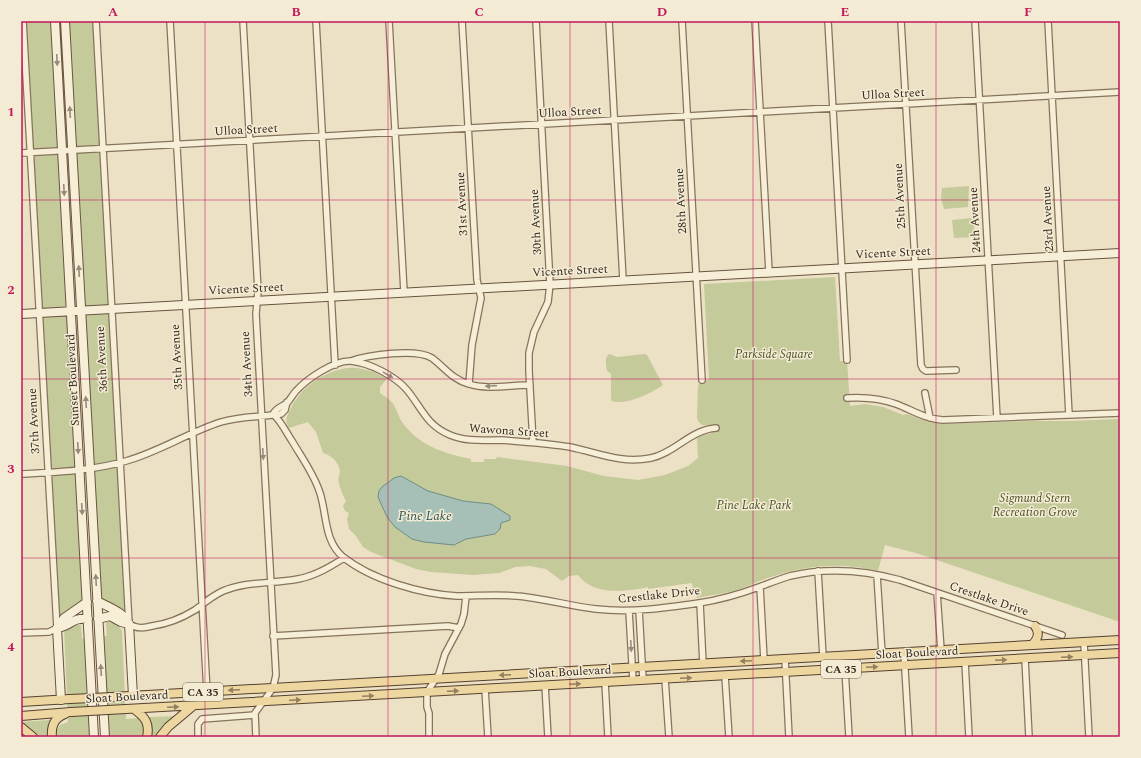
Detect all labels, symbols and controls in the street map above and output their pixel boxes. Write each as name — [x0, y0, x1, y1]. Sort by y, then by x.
text: A — [108, 2, 118, 22]
text: B — [291, 2, 301, 22]
text: C — [474, 2, 484, 22]
text: D — [657, 2, 667, 22]
text: E — [841, 2, 850, 22]
text: F — [1024, 2, 1032, 22]
one-way arrow — [53, 54, 60, 66]
street label: Ulloa Street — [861, 83, 925, 105]
street label: Ulloa Street — [538, 101, 602, 123]
text: 1 — [7, 102, 15, 122]
one-way arrow — [67, 106, 74, 118]
street label: Ulloa Street — [214, 119, 278, 141]
street label: 25th Avenue — [889, 162, 911, 229]
street label: 28th Avenue — [670, 167, 692, 234]
street label: 31st Avenue — [451, 171, 473, 236]
one-way arrow — [61, 184, 67, 197]
street label: 23rd Avenue — [1037, 185, 1059, 252]
street label: 24th Avenue — [964, 186, 986, 253]
street label: 30th Avenue — [525, 188, 547, 255]
street label: Vicente Street — [855, 242, 931, 264]
street label: Vicente Street — [532, 260, 608, 282]
one-way arrow — [76, 264, 82, 277]
street label: Vicente Street — [208, 278, 284, 300]
text: 2 — [7, 280, 15, 300]
street label: 35th Avenue — [166, 323, 188, 390]
street label: 36th Avenue — [91, 325, 113, 392]
street label: 34th Avenue — [236, 330, 258, 397]
street label: Sunset Boulevard — [61, 333, 85, 426]
park label: Parkside Square — [735, 345, 813, 364]
one-way arrow — [382, 371, 394, 378]
one-way arrow — [484, 383, 497, 389]
street label: 37th Avenue — [23, 387, 45, 454]
one-way arrow — [83, 396, 90, 408]
street label: Wawona Street — [468, 419, 550, 443]
one-way arrow — [75, 442, 82, 454]
one-way arrow — [260, 448, 267, 460]
text: 3 — [7, 459, 15, 479]
park label: Sigmund Stern Recreation Grove — [993, 489, 1077, 522]
park label: Pine Lake Park — [717, 496, 792, 515]
one-way arrow — [78, 503, 85, 515]
water label: Pine Lake — [398, 506, 452, 526]
one-way arrow — [93, 574, 100, 586]
street label: Crestlake Drive — [947, 577, 1031, 621]
street label: Crestlake Drive — [617, 581, 701, 609]
text: 4 — [7, 637, 15, 657]
one-way arrow — [628, 640, 635, 652]
street label: Sloat Boulevard — [875, 641, 959, 665]
one-way arrow — [1061, 653, 1073, 660]
one-way arrow — [995, 657, 1007, 664]
one-way arrow — [740, 658, 752, 665]
street label: Sloat Boulevard — [528, 660, 612, 684]
road number: CA 35 — [821, 660, 861, 678]
one-way arrow — [98, 664, 105, 676]
one-way arrow — [866, 664, 878, 671]
one-way arrow — [499, 671, 511, 678]
one-way arrow — [680, 674, 692, 681]
one-way arrow — [569, 680, 581, 687]
road number: CA 35 — [183, 683, 223, 701]
street label: Sloat Boulevard — [85, 685, 169, 709]
one-way arrow — [227, 687, 240, 693]
one-way arrow — [447, 687, 459, 694]
one-way arrow — [362, 692, 374, 699]
one-way arrow — [289, 697, 302, 703]
one-way arrow — [167, 703, 179, 710]

